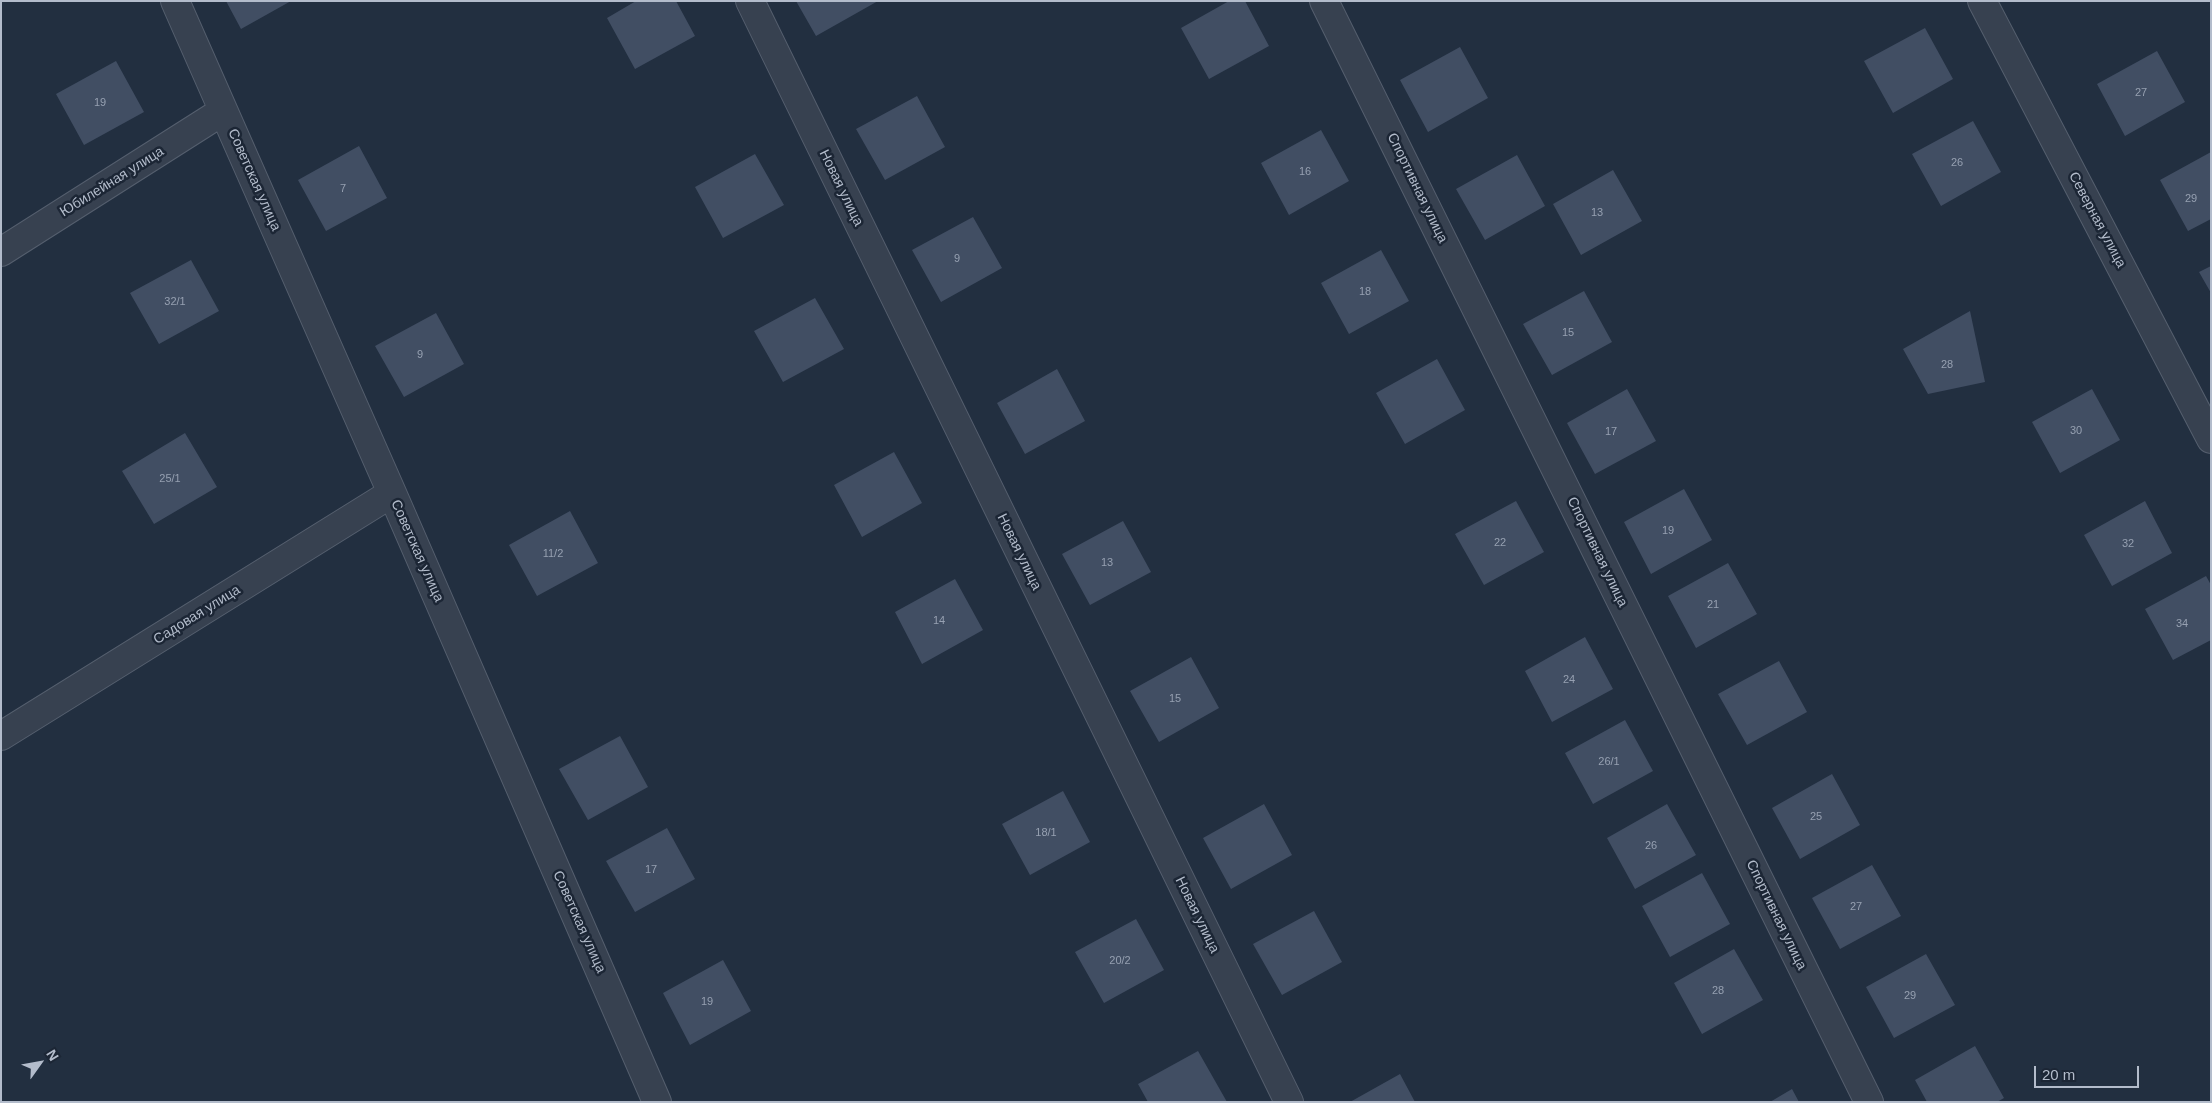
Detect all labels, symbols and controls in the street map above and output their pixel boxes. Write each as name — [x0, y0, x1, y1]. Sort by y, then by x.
house number: 27 — [2135, 86, 2147, 100]
house number: 19 — [94, 96, 106, 110]
street label: Советская улица — [224, 126, 284, 234]
street label: Спортивная улица — [1383, 130, 1451, 246]
street label: Юбилейная улица — [57, 143, 167, 221]
street label: Новая улица — [815, 147, 867, 229]
house number: 26 — [1951, 156, 1963, 170]
house number: 16 — [1299, 165, 1311, 179]
street label: Северная улица — [2065, 169, 2129, 271]
house number: 7 — [340, 182, 346, 196]
house number: 29 — [2185, 192, 2197, 206]
house number: 13 — [1591, 206, 1603, 220]
house number: 9 — [954, 252, 960, 266]
house number: 18 — [1359, 285, 1371, 299]
house number: 32/1 — [164, 295, 186, 309]
house number: 15 — [1562, 326, 1574, 340]
house number: 9 — [417, 348, 423, 362]
house number: 28 — [1941, 358, 1953, 372]
house number: 30 — [2070, 424, 2082, 438]
house number: 17 — [1605, 425, 1617, 439]
house number: 25/1 — [159, 472, 181, 486]
street label: Спортивная улица — [1563, 494, 1631, 610]
street label: Советская улица — [387, 497, 447, 605]
street label: Новая улица — [993, 511, 1045, 593]
house number: 19 — [1662, 524, 1674, 538]
house number: 22 — [1494, 536, 1506, 550]
house number: 32 — [2122, 537, 2134, 551]
house number: 11/2 — [543, 547, 563, 561]
house number: 13 — [1101, 556, 1113, 570]
street label: Садовая улица — [151, 582, 243, 648]
house number: 21 — [1707, 598, 1719, 612]
house number: 14 — [933, 614, 945, 628]
house number: 34 — [2176, 617, 2188, 631]
house number: 24 — [1563, 673, 1575, 687]
house number: 15 — [1169, 692, 1181, 706]
house number: 26/1 — [1598, 755, 1620, 769]
house number: 25 — [1810, 810, 1822, 824]
house number: 18/1 — [1035, 826, 1057, 840]
house number: 26 — [1645, 839, 1657, 853]
street label: Спортивная улица — [1742, 857, 1810, 973]
house number: 17 — [645, 863, 657, 877]
street label: Советская улица — [549, 868, 609, 976]
street label: Новая улица — [1171, 874, 1223, 956]
house number: 27 — [1850, 900, 1862, 914]
house number: 20/2 — [1109, 954, 1131, 968]
house number: 28 — [1712, 984, 1724, 998]
house number: 29 — [1904, 989, 1916, 1003]
house number: 19 — [701, 995, 713, 1009]
north arrow — [15, 1038, 65, 1088]
text: N — [43, 1047, 62, 1064]
scale bar — [2037, 1056, 2142, 1088]
text: 20 m — [2042, 1066, 2075, 1083]

